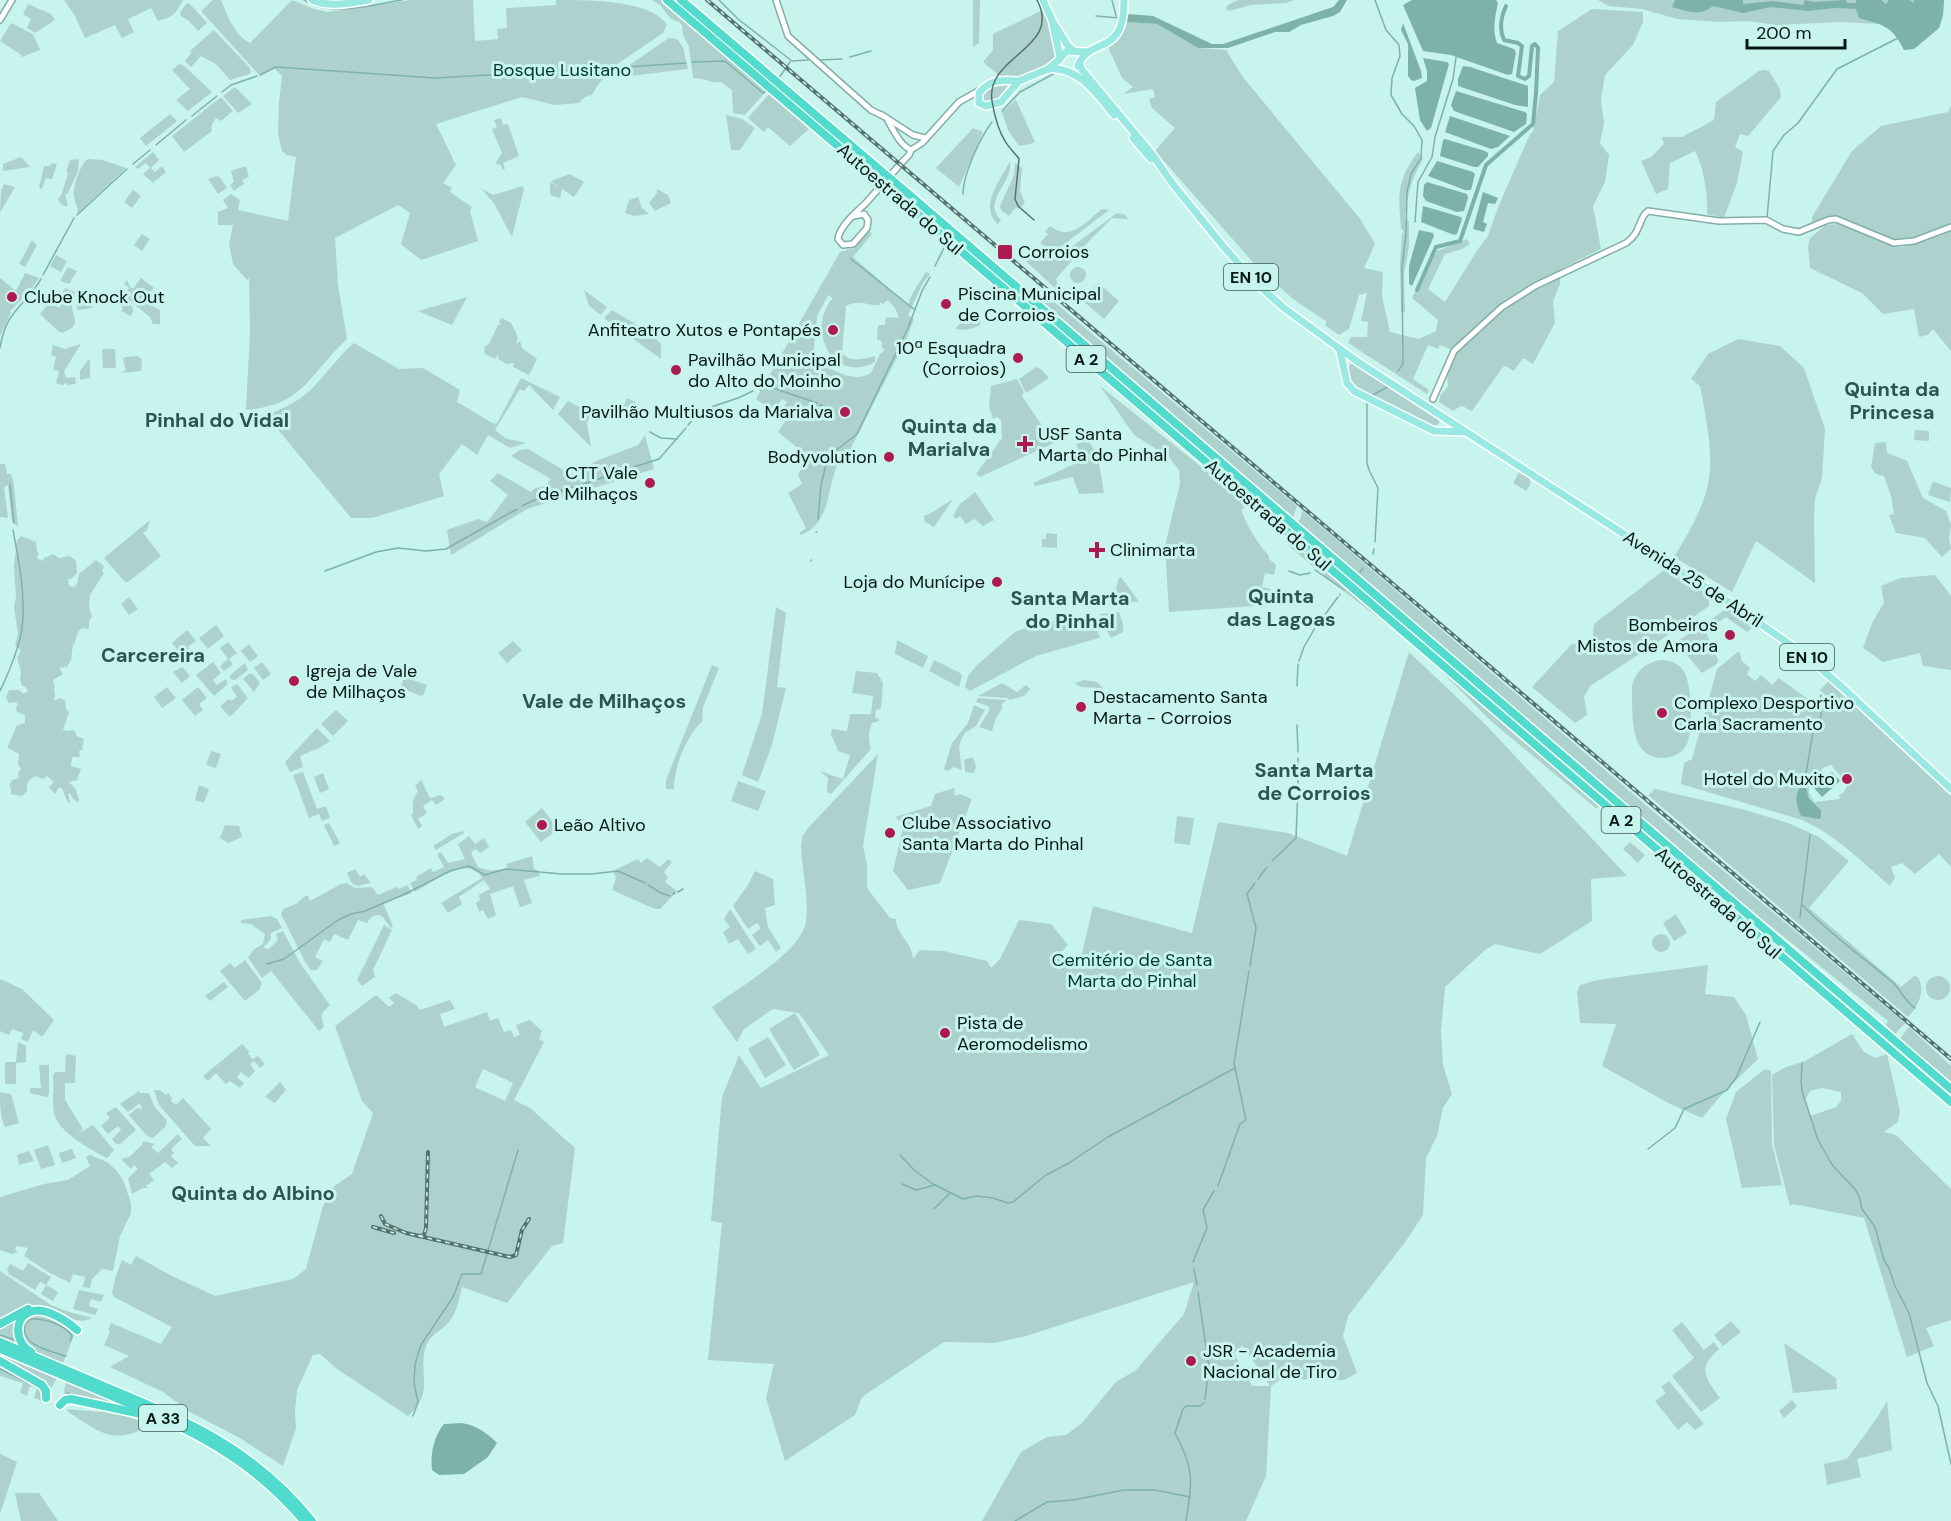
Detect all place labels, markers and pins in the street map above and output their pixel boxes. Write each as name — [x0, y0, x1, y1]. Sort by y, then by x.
place label: Corroios — [1018, 240, 1089, 264]
marker: Corroios — [996, 243, 1014, 261]
place label: Piscina Municipal de Corroios — [958, 282, 1101, 327]
place label: Clube Knock Out — [24, 285, 165, 309]
marker: Clube Knock Out — [5, 290, 19, 304]
marker: Piscina Municipal de Corroios — [939, 297, 953, 311]
place label: Anfiteatro Xutos e Pontapés — [588, 318, 821, 342]
marker: Anfiteatro Xutos e Pontapés — [826, 323, 840, 337]
place label: 10ª Esquadra (Corroios) — [896, 336, 1006, 381]
place label: Pavilhão Municipal do Alto do Moinho — [688, 348, 841, 393]
marker: 10ª Esquadra (Corroios) — [1011, 351, 1025, 365]
marker: Pavilhão Municipal do Alto do Moinho — [669, 363, 683, 377]
place label: Pavilhão Multiusos da Marialva — [581, 400, 833, 424]
marker: Pavilhão Multiusos da Marialva — [838, 405, 852, 419]
place label: USF Santa Marta do Pinhal — [1038, 422, 1167, 467]
marker: USF Santa Marta do Pinhal — [1016, 435, 1034, 453]
place label: Bodyvolution — [768, 445, 877, 469]
marker: Bodyvolution — [882, 450, 896, 464]
place label: CTT Vale de Milhaços — [538, 461, 638, 506]
marker: CTT Vale de Milhaços — [643, 476, 657, 490]
place label: Clinimarta — [1110, 538, 1195, 562]
marker: Clinimarta — [1088, 541, 1106, 559]
place label: Loja do Munícipe — [844, 570, 985, 594]
marker: Loja do Munícipe — [990, 575, 1004, 589]
place label: Bombeiros Mistos de Amora — [1577, 613, 1718, 658]
marker: Bombeiros Mistos de Amora — [1723, 628, 1737, 642]
place label: Igreja de Vale de Milhaços — [306, 659, 417, 704]
marker: Igreja de Vale de Milhaços — [287, 674, 301, 688]
place label: Destacamento Santa Marta - Corroios — [1093, 685, 1267, 730]
place label: Complexo Desportivo Carla Sacramento — [1674, 691, 1854, 736]
marker: Destacamento Santa Marta - Corroios — [1074, 700, 1088, 714]
marker: Complexo Desportivo Carla Sacramento — [1655, 706, 1669, 720]
place label: Hotel do Muxito — [1704, 767, 1835, 791]
marker: Hotel do Muxito — [1840, 772, 1854, 786]
place label: Clube Associativo Santa Marta do Pinhal — [902, 811, 1083, 856]
place label: Leão Altivo — [554, 813, 646, 837]
marker: Leão Altivo — [535, 818, 549, 832]
marker: Clube Associativo Santa Marta do Pinhal — [883, 826, 897, 840]
place label: Pista de Aeromodelismo — [957, 1011, 1088, 1056]
marker: Pista de Aeromodelismo — [938, 1026, 952, 1040]
place label: JSR - Academia Nacional de Tiro — [1203, 1339, 1337, 1384]
marker: JSR - Academia Nacional de Tiro — [1184, 1354, 1198, 1368]

